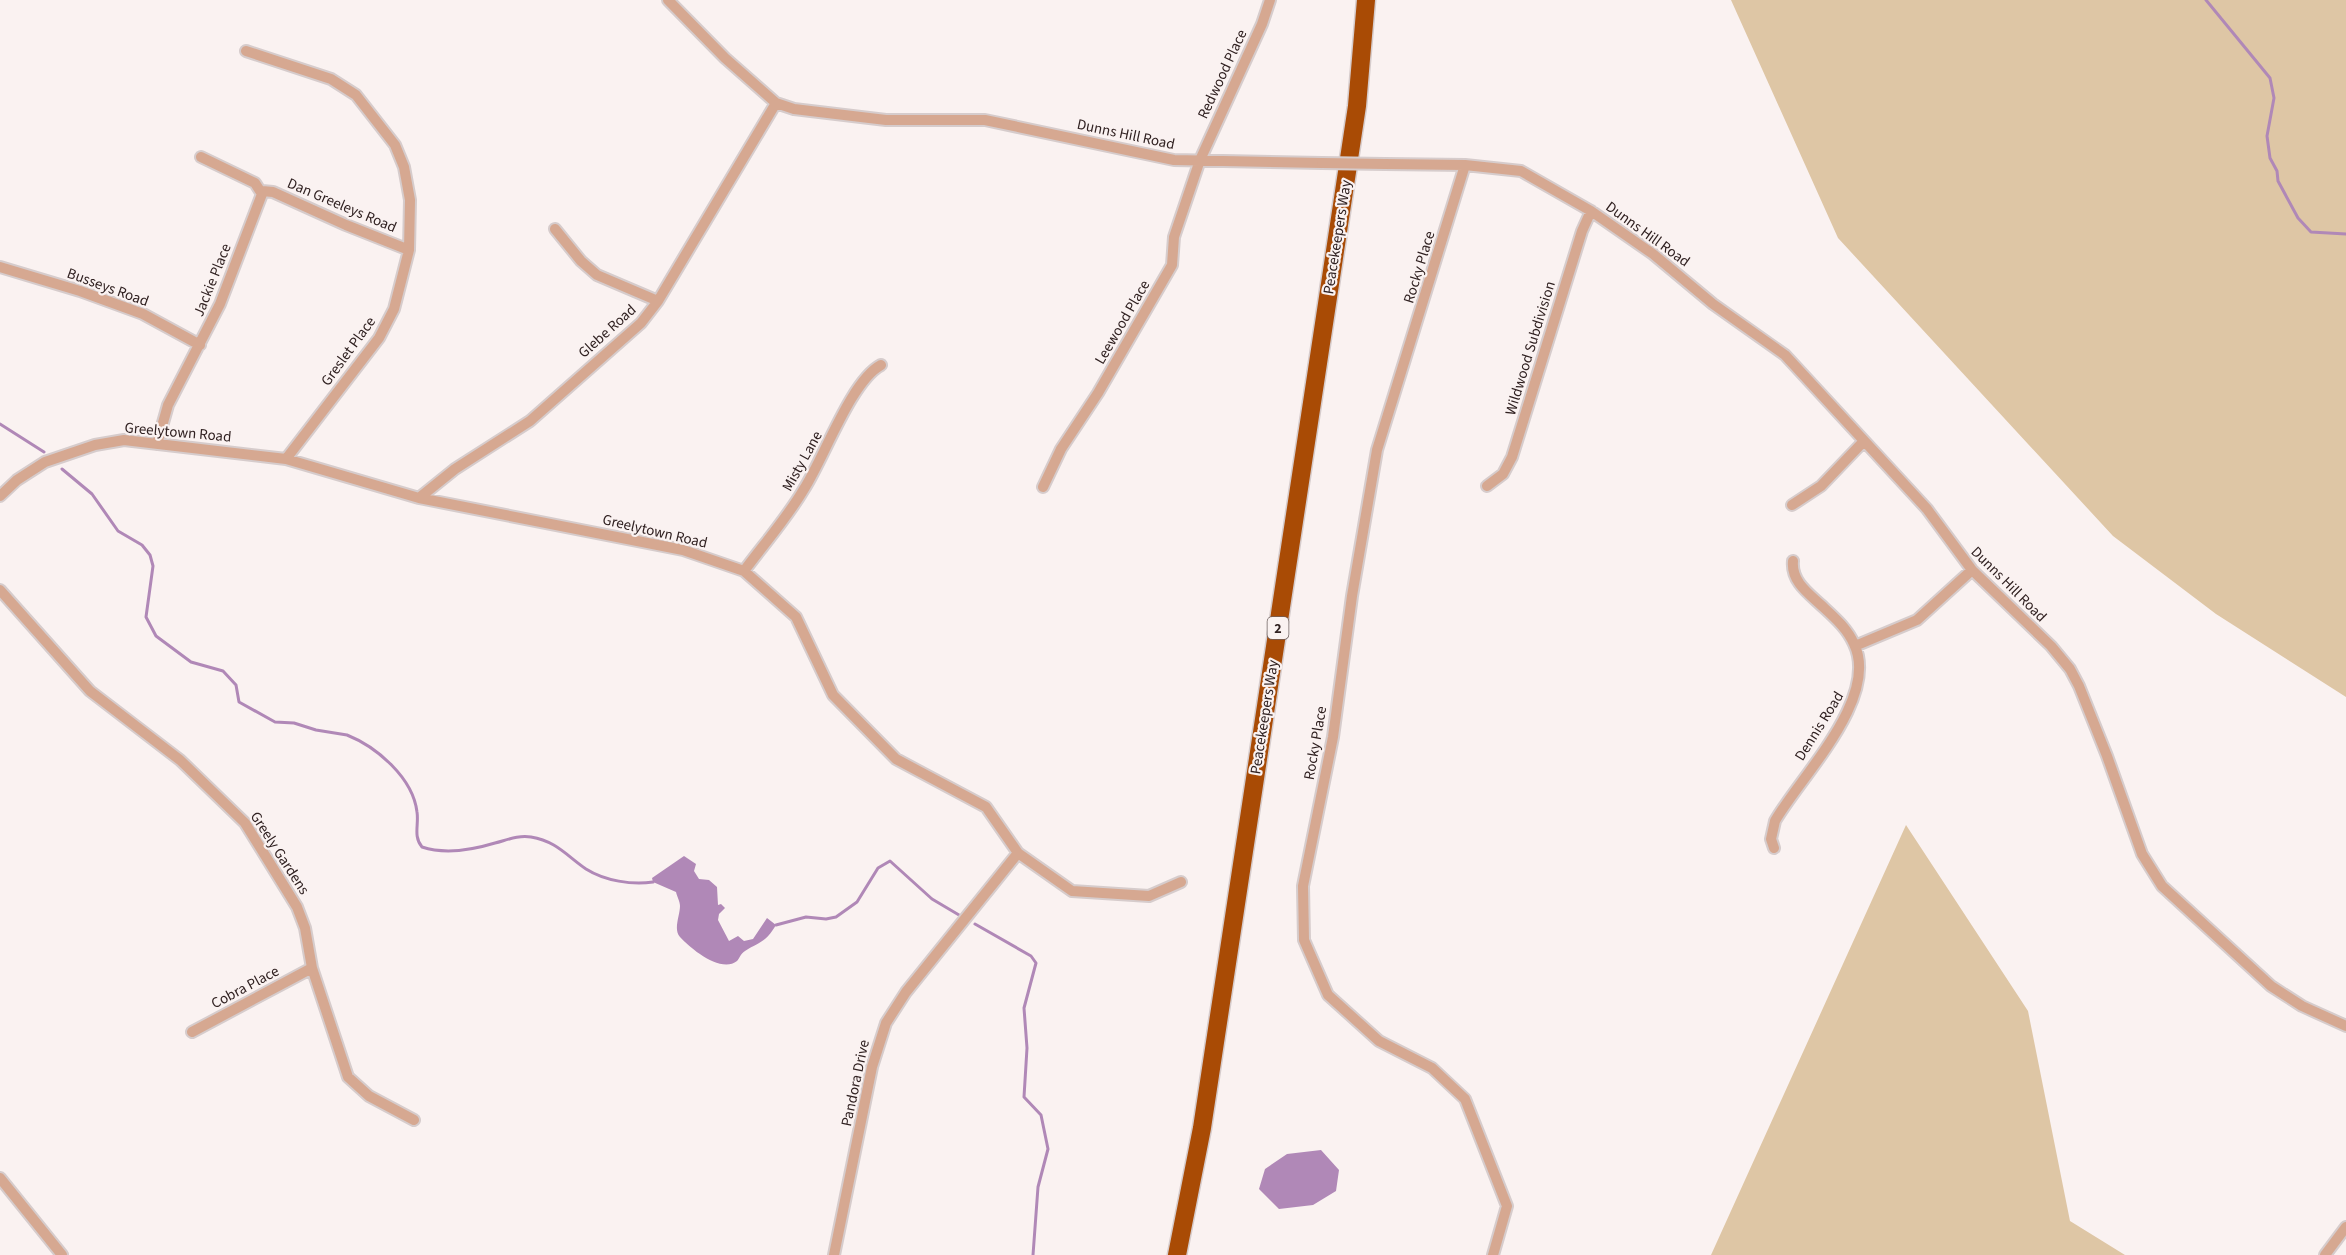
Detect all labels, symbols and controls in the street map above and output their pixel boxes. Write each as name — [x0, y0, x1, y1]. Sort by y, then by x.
street label: Redwood Place — [1193, 26, 1252, 122]
street label: Dunns Hill Road — [1075, 114, 1177, 155]
street label: Dan Greeleys Road — [284, 173, 400, 238]
street label: Peacekeepers Way — [1318, 179, 1357, 296]
street label: Dunns Hill Road — [1601, 197, 1694, 272]
street label: Rocky Place — [1399, 228, 1440, 306]
street label: Jackie Place — [188, 241, 237, 320]
street label: Busseys Road — [64, 263, 152, 312]
street label: Leewood Place — [1090, 276, 1155, 368]
street label: Wildwood Subdivision — [1500, 278, 1561, 418]
street label: Glebe Road — [574, 300, 641, 363]
street label: Greslet Place — [316, 312, 381, 390]
street label: Greelytown Road — [124, 417, 232, 448]
street label: Misty Lane — [777, 427, 828, 495]
street label: Greelytown Road — [600, 509, 709, 554]
street label: Dunns Hill Road — [1966, 542, 2051, 627]
road number: 2 — [1268, 617, 1288, 639]
street label: Peacekeepers Way — [1245, 659, 1284, 776]
street label: Dennis Road — [1790, 688, 1849, 765]
street label: Rocky Place — [1299, 705, 1332, 782]
street label: Greely Gardens — [245, 808, 314, 899]
street label: Cobra Place — [208, 961, 283, 1014]
street label: Pandora Drive — [836, 1038, 875, 1128]

